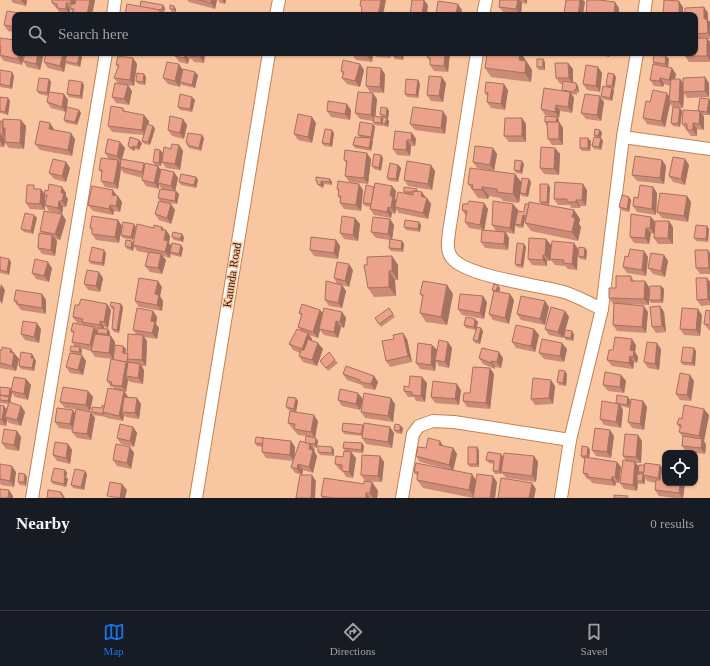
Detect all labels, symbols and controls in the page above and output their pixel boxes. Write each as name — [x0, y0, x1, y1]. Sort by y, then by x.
search box — [12, 12, 698, 56]
icon: search — [26, 23, 48, 45]
text: Search here — [58, 26, 128, 42]
street label: Kaunda Road — [220, 241, 244, 309]
map controls — [662, 450, 698, 486]
button: locate — [662, 450, 698, 486]
text: Nearby — [16, 514, 70, 533]
text: 0 results — [650, 516, 694, 531]
tab: Map — [103, 621, 125, 657]
tab: Directions — [330, 621, 375, 657]
tab: Saved — [581, 621, 607, 657]

